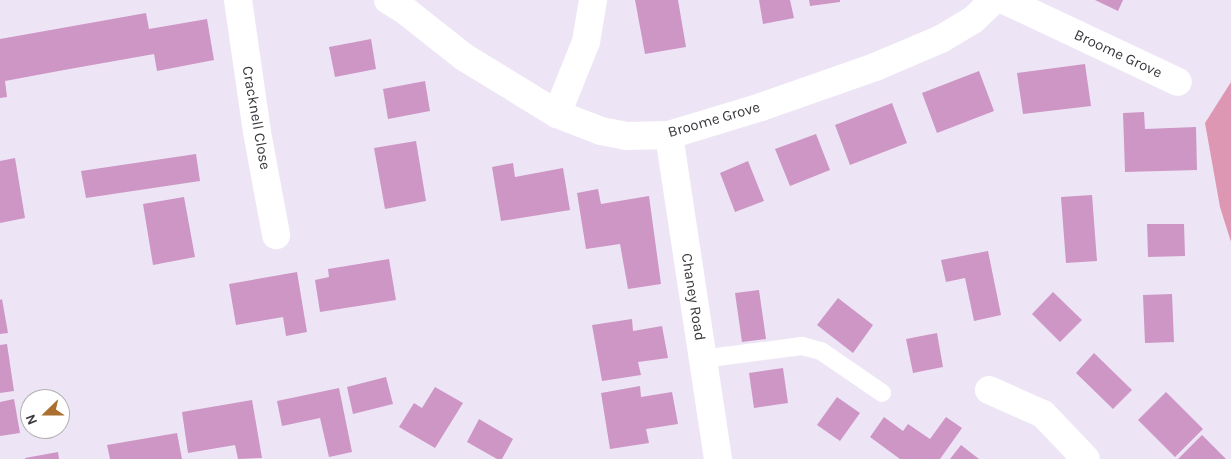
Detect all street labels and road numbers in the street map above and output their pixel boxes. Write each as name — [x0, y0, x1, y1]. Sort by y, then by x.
street label: Broome Grove — [1071, 26, 1165, 82]
street label: Cracknell Close — [238, 65, 274, 171]
street label: Broome Grove — [666, 98, 762, 142]
street label: Chaney Road — [677, 252, 709, 342]

